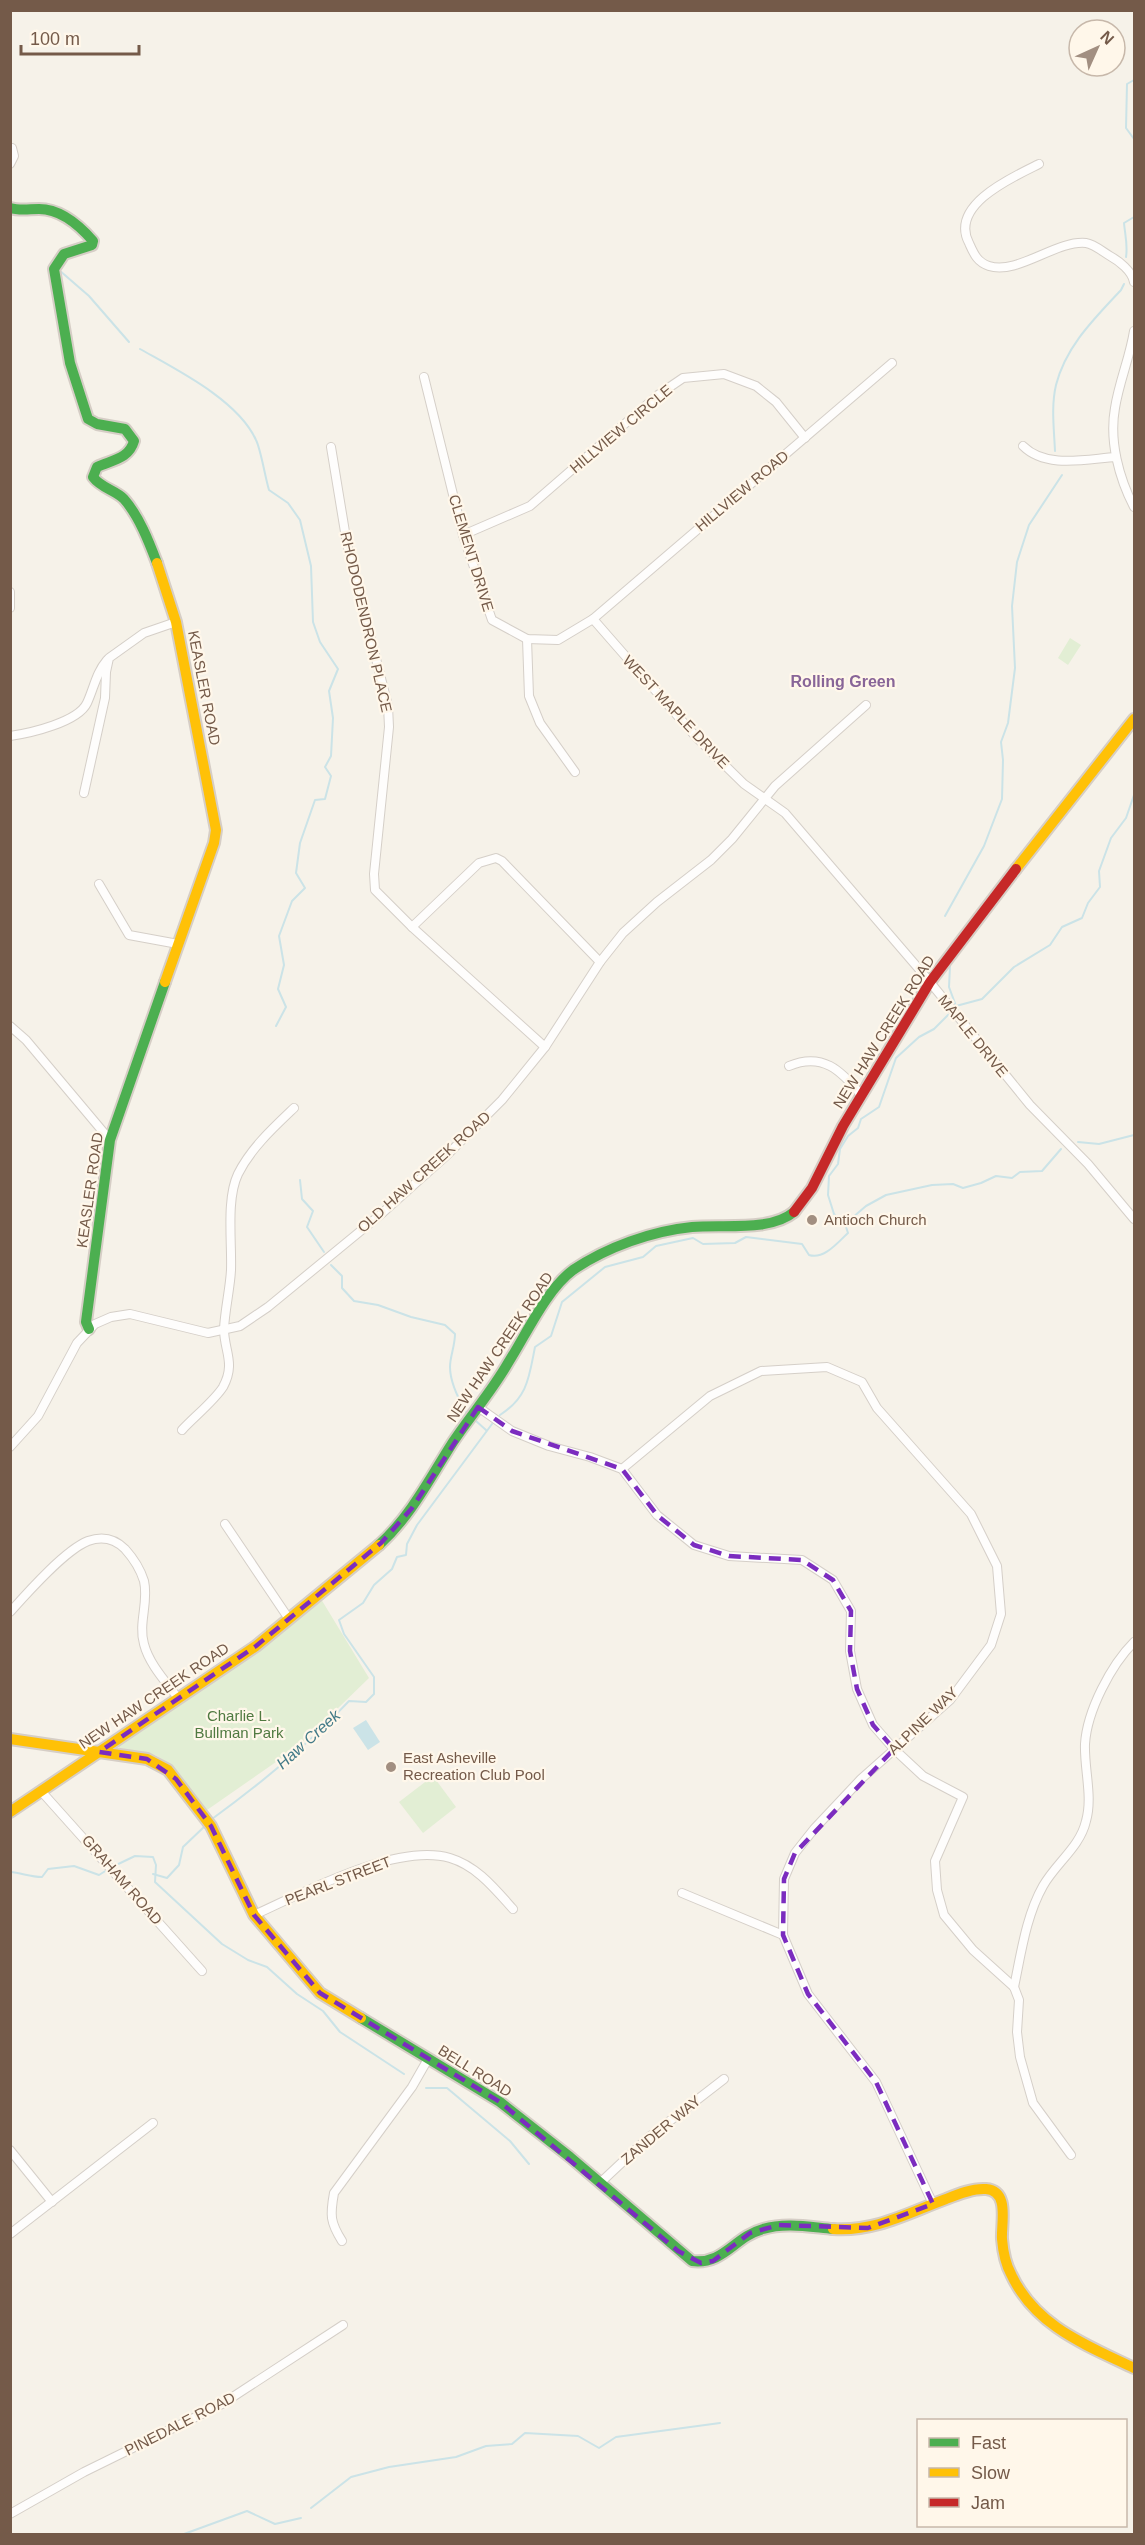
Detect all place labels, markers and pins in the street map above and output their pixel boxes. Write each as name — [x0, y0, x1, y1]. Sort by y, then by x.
place label: Antioch Church — [824, 1211, 927, 1228]
marker: Antioch Church — [805, 1213, 819, 1227]
place label: East Asheville Recreation Club Pool — [403, 1749, 545, 1783]
marker: East Asheville Recreation Club Pool — [384, 1760, 398, 1774]

